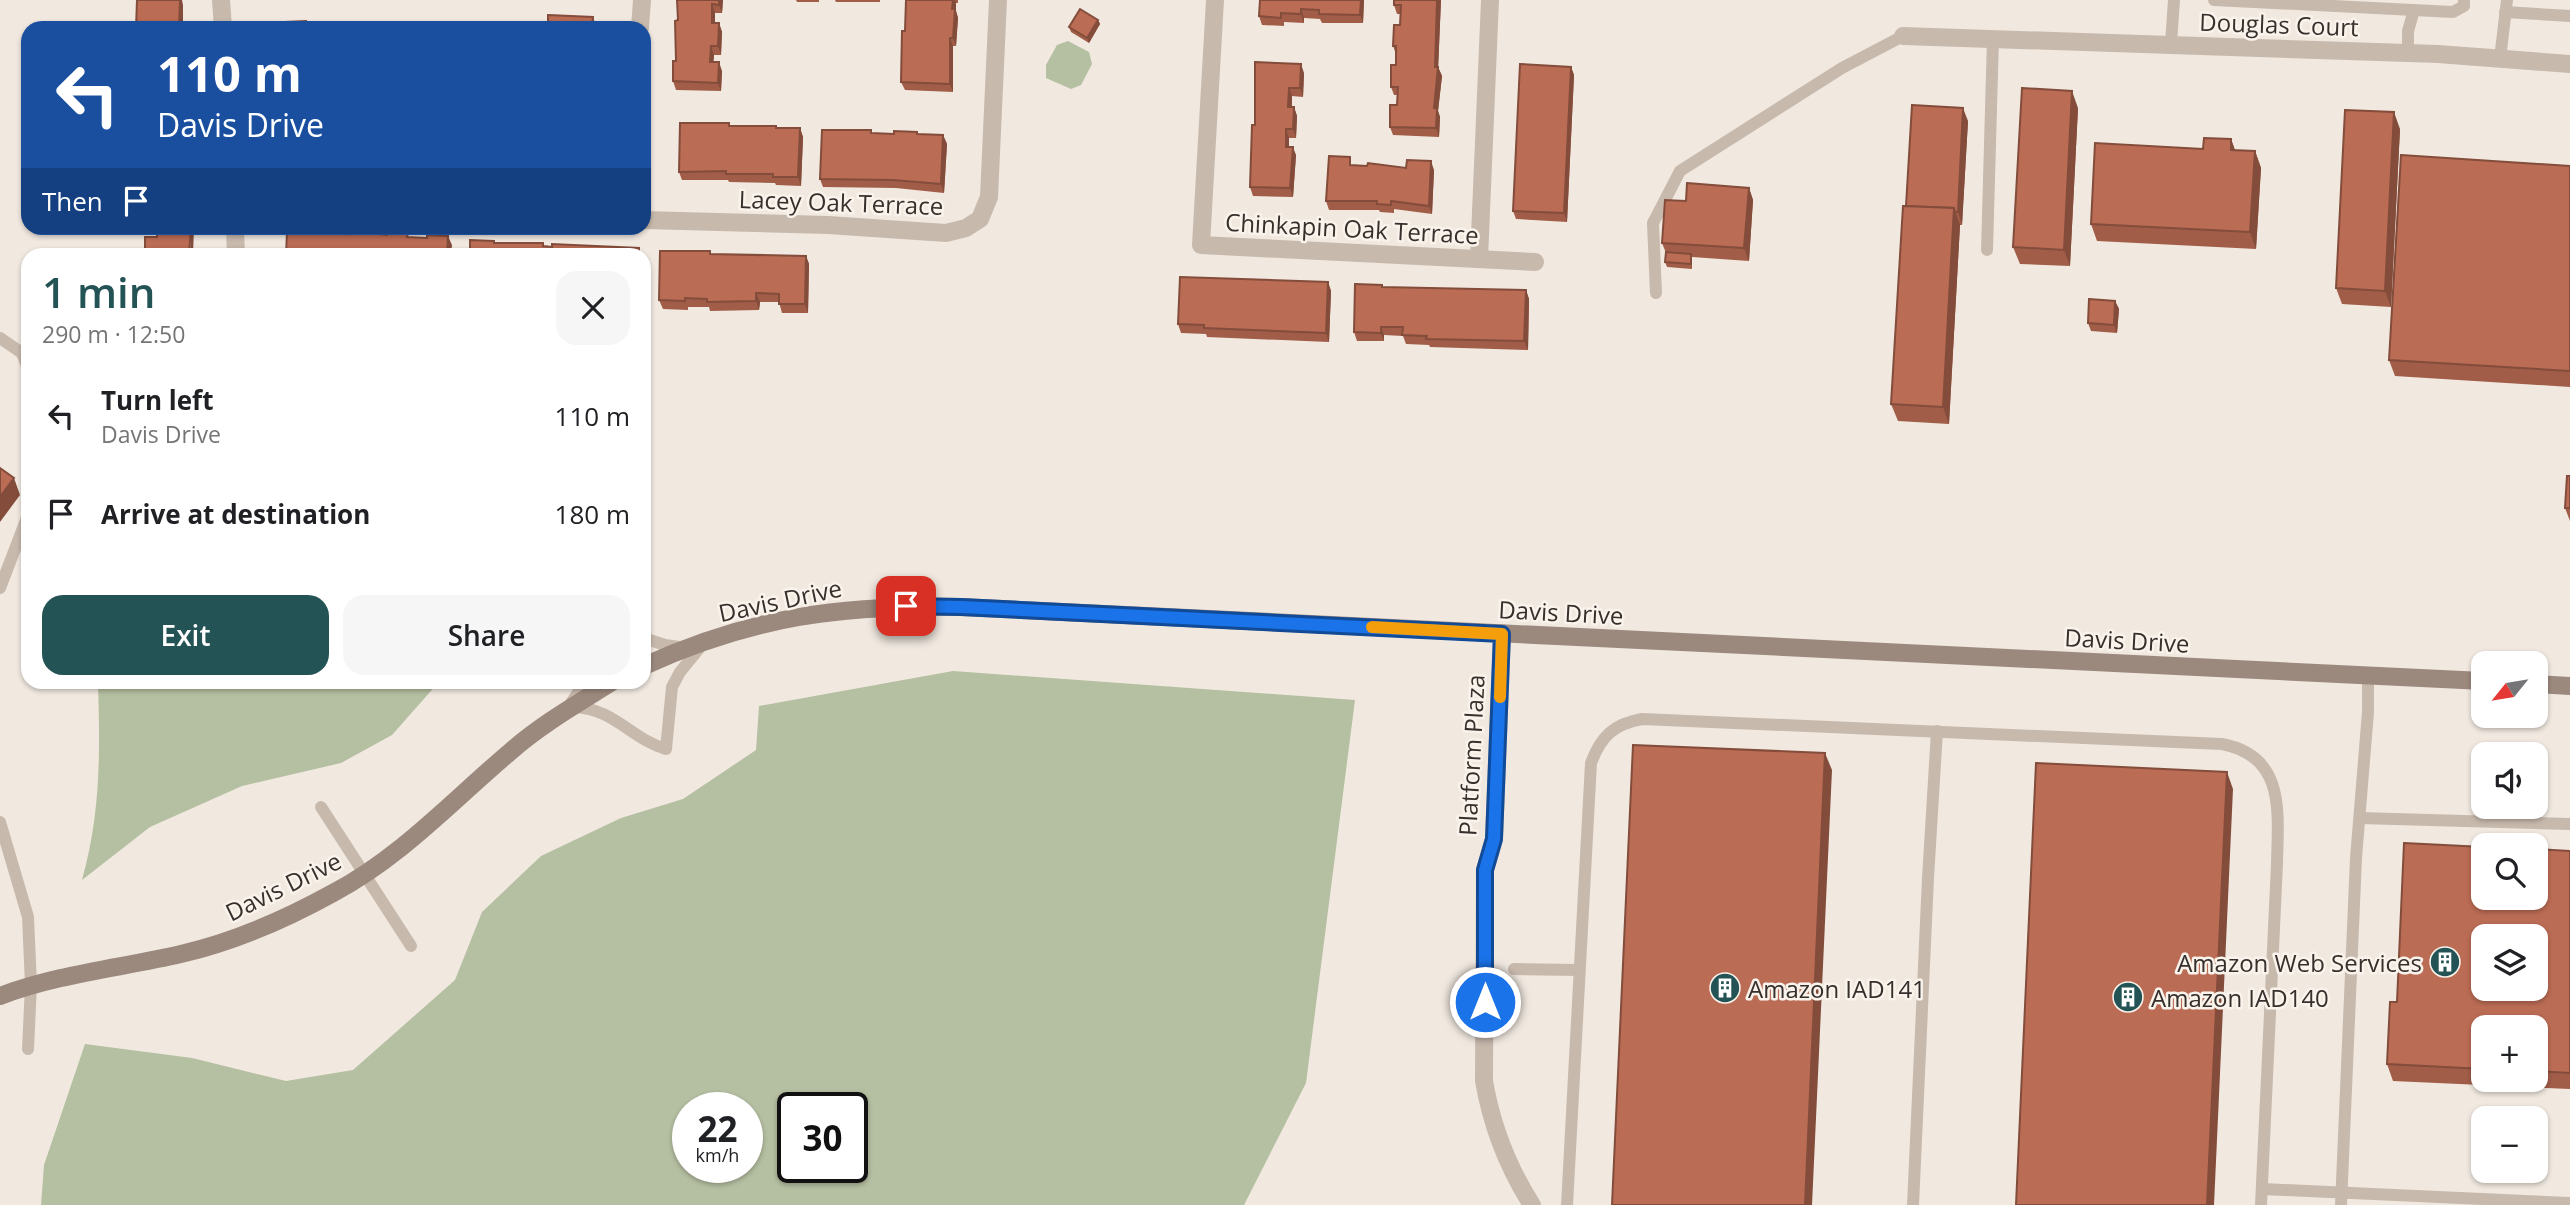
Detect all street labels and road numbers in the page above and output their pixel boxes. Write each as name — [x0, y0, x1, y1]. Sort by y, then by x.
street label: Douglas Court — [2199, 5, 2359, 43]
street label: Lacey Oak Terrace — [738, 182, 944, 222]
street label: Chinkapin Oak Terrace — [1224, 205, 1480, 251]
street label: Davis Drive — [715, 571, 845, 629]
street label: Davis Drive — [1498, 592, 1624, 632]
street label: Davis Drive — [2064, 620, 2190, 660]
street label: Platform Plaza — [1450, 673, 1492, 837]
street label: Davis Drive — [219, 844, 347, 928]

